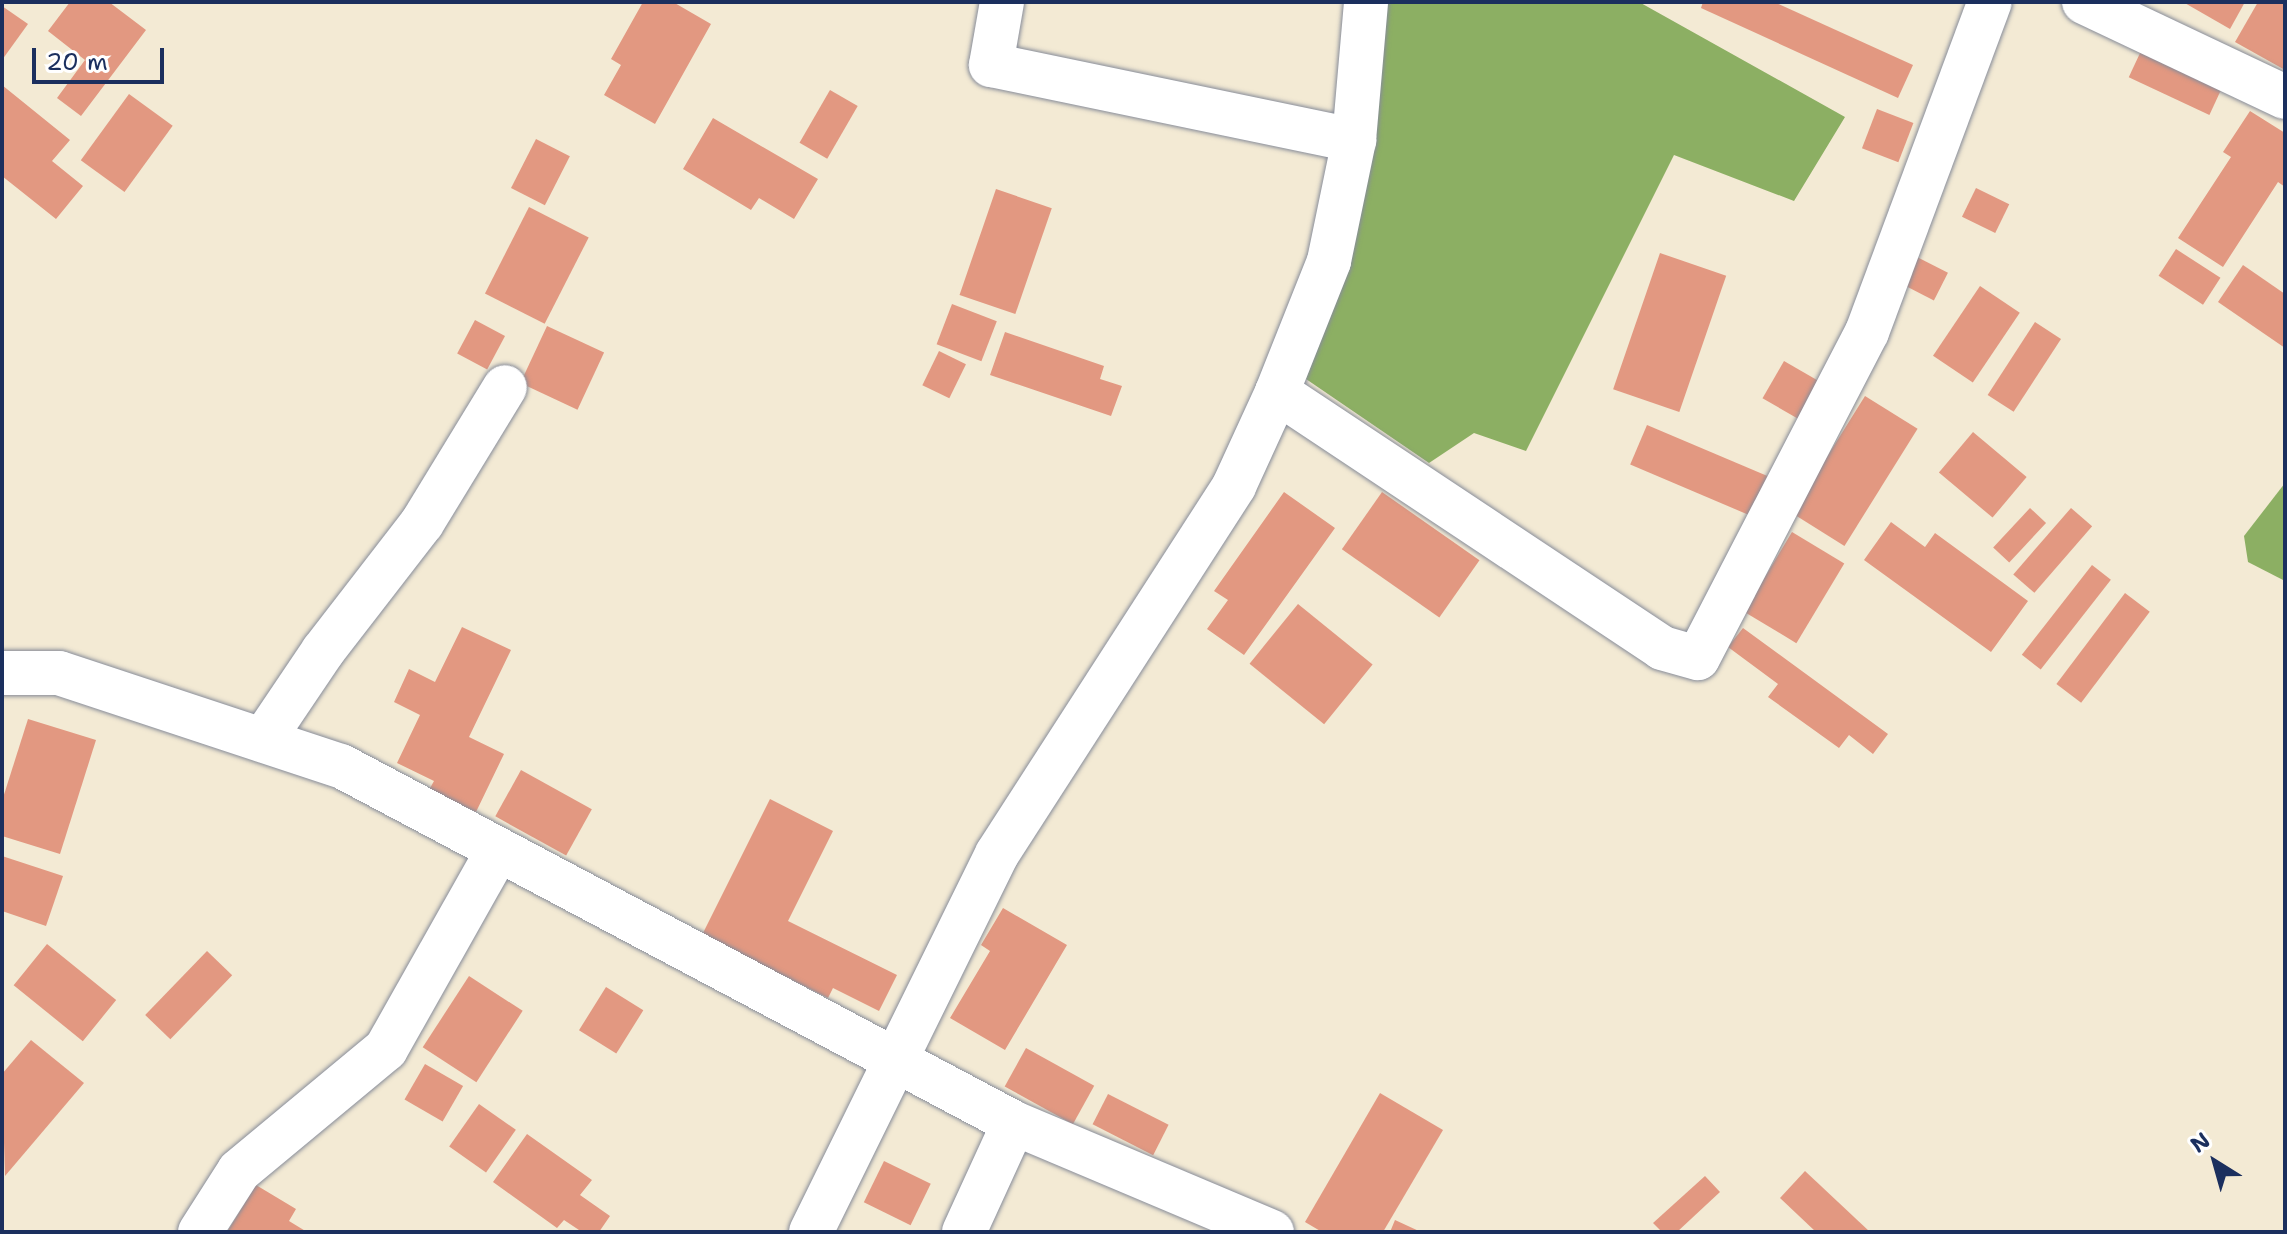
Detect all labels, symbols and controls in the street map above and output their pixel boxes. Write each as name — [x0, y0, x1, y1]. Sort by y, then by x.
scale bar — [36, 32, 168, 82]
text: 20 m — [46, 46, 108, 78]
north arrow — [2175, 1122, 2255, 1202]
text: N — [2185, 1126, 2216, 1159]

